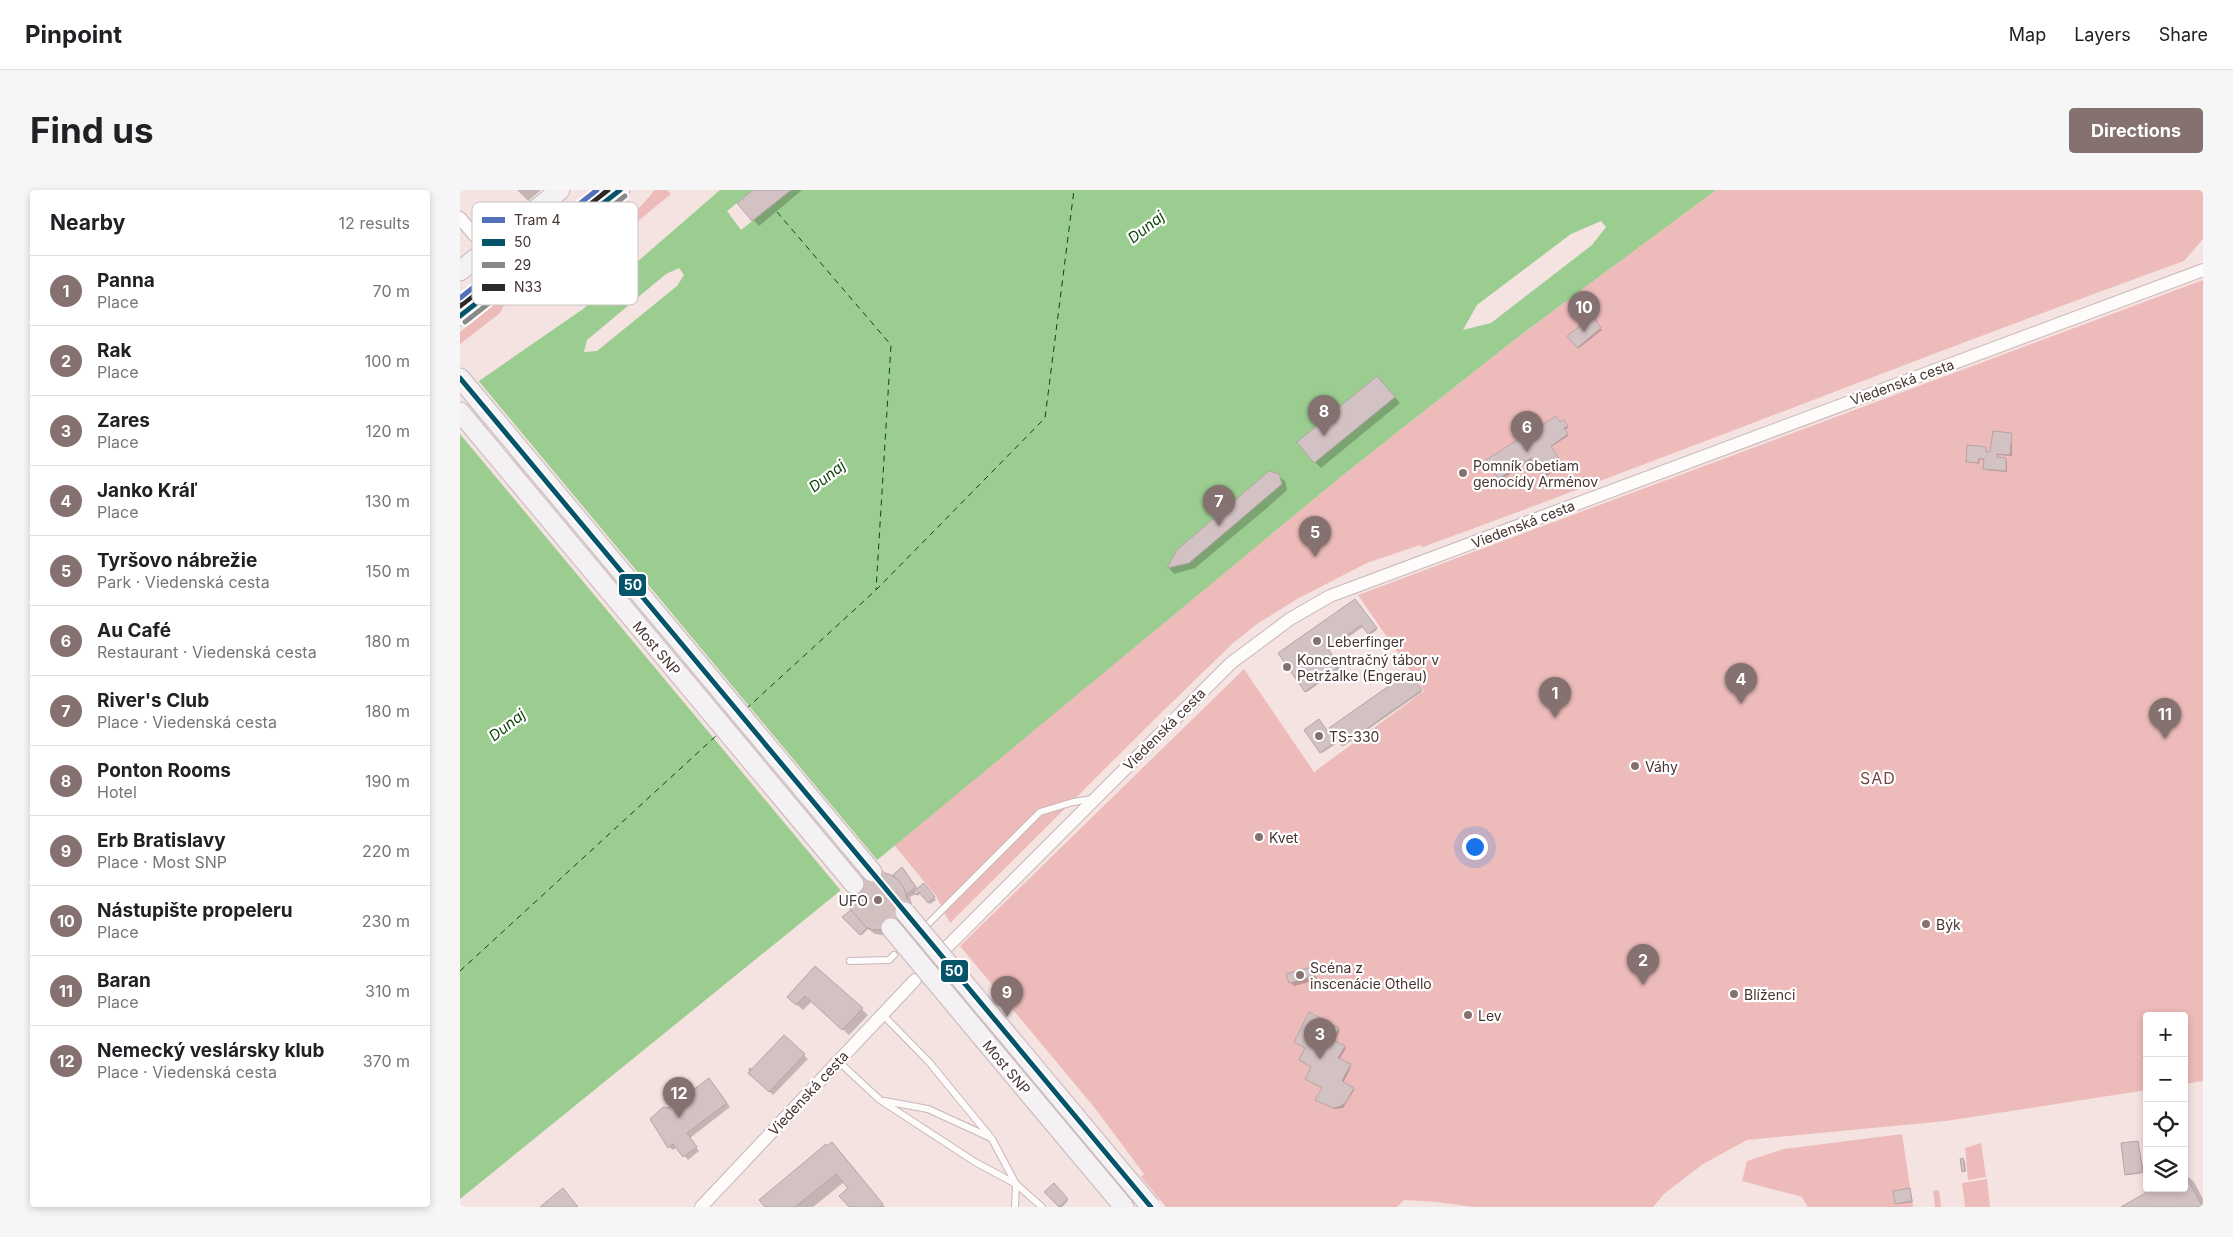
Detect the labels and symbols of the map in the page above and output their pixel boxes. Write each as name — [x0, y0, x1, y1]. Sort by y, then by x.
legend — [472, 202, 638, 305]
water label: Dunaj — [1124, 207, 1168, 247]
text: Tram 4 — [514, 211, 561, 228]
text: 50 — [514, 233, 531, 250]
text: 29 — [514, 256, 531, 273]
text: N33 — [514, 278, 542, 295]
pin: 10 — [1568, 291, 1600, 332]
street label: Viedenská cesta — [1848, 355, 1956, 409]
pin: 8 — [1308, 395, 1340, 436]
pin: 6 — [1511, 411, 1543, 452]
water label: Dunaj — [805, 456, 849, 496]
place label: Pomník obetiam genocídy Arménov — [1473, 457, 1598, 490]
marker: Pomník obetiam genocídy Arménov — [1457, 467, 1469, 479]
pin: 7 — [1203, 485, 1235, 526]
street label: Viedenská cesta — [1469, 497, 1577, 551]
pin: 5 — [1299, 516, 1331, 557]
line badge: 50 — [618, 573, 647, 597]
text: 50 — [624, 576, 642, 593]
street label: Most SNP — [629, 617, 685, 679]
place label: Leberfinger — [1327, 633, 1404, 650]
marker: Leberfinger — [1311, 635, 1323, 647]
place label: Koncentračný tábor v Petržalke (Engerau) — [1297, 651, 1439, 684]
marker: Koncentračný tábor v Petržalke (Engerau) — [1281, 661, 1293, 673]
pin: 4 — [1725, 663, 1757, 704]
pin: 1 — [1539, 677, 1571, 718]
street label: Viedenská cesta — [1119, 684, 1209, 774]
pin: 11 — [2149, 698, 2181, 739]
water label: Dunaj — [485, 705, 529, 745]
place label: TS-330 — [1329, 728, 1379, 745]
marker: TS-330 — [1313, 730, 1325, 742]
place label: Váhy — [1645, 758, 1678, 775]
marker: Váhy — [1629, 760, 1641, 772]
district label: SAD — [1860, 768, 1896, 788]
place label: Kvet — [1269, 829, 1299, 846]
marker: Kvet — [1253, 831, 1265, 843]
your location — [1462, 834, 1488, 860]
place label: UFO — [839, 892, 868, 909]
marker: UFO — [872, 894, 884, 906]
place label: Býk — [1936, 916, 1961, 933]
marker: Býk — [1920, 918, 1932, 930]
pin: 2 — [1627, 944, 1659, 985]
line badge: 50 — [940, 959, 969, 983]
place label: Scéna z inscenácie Othello — [1310, 959, 1432, 992]
text: 50 — [945, 962, 963, 979]
marker: Scéna z inscenácie Othello — [1294, 969, 1306, 981]
pin: 9 — [991, 976, 1023, 1017]
place label: Blíženci — [1744, 986, 1795, 1003]
marker: Blíženci — [1728, 988, 1740, 1000]
place label: Lev — [1478, 1007, 1502, 1024]
marker: Lev — [1462, 1009, 1474, 1021]
pin: 3 — [1304, 1018, 1336, 1059]
street label: Most SNP — [979, 1036, 1035, 1098]
street label: Viedenská cesta — [765, 1047, 851, 1139]
pin: 12 — [663, 1077, 695, 1118]

